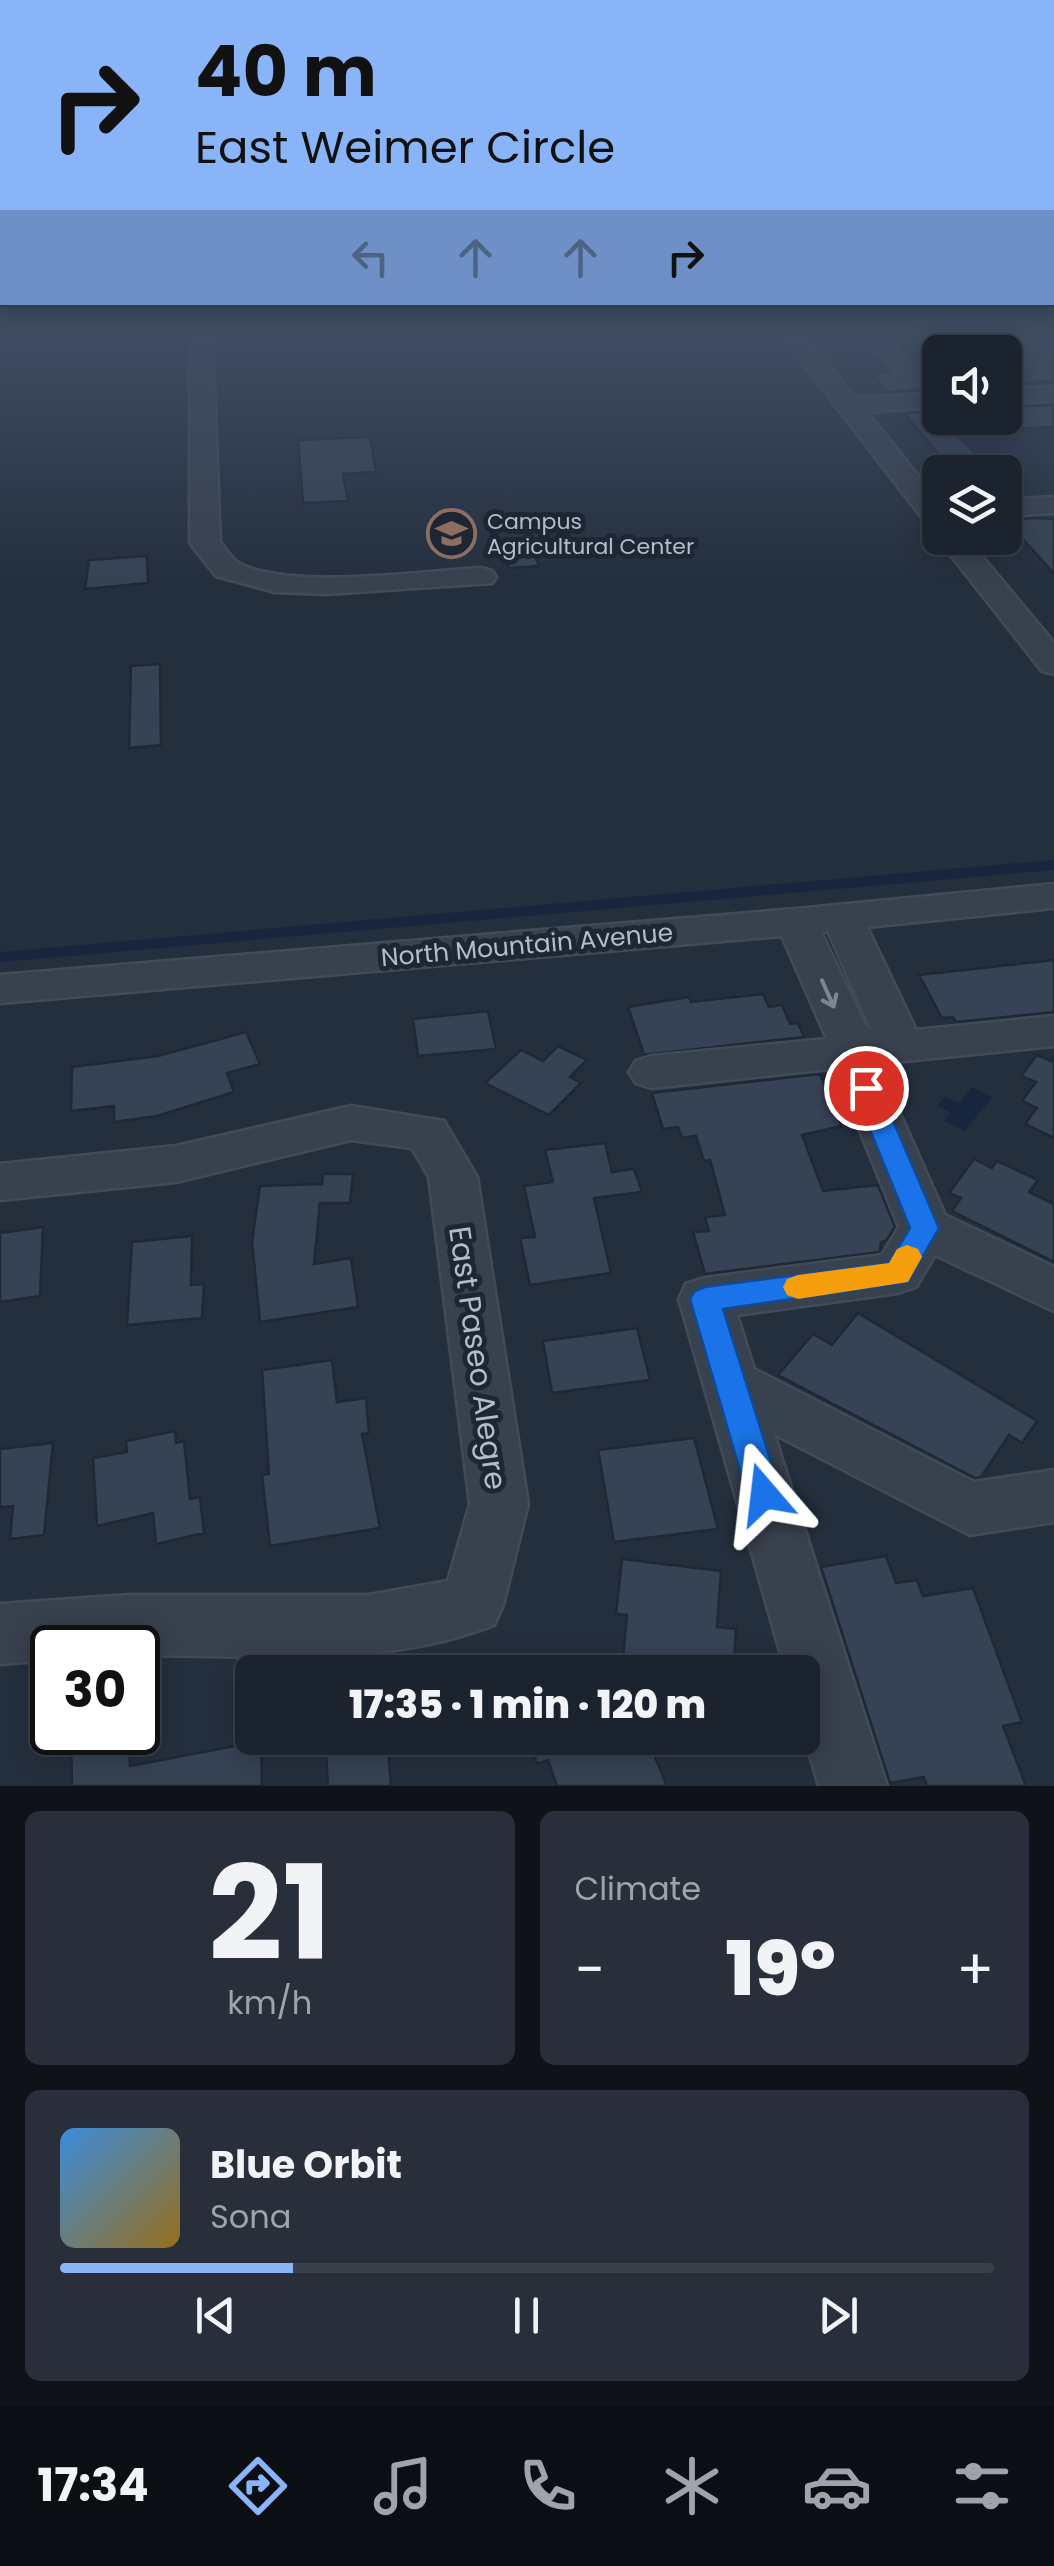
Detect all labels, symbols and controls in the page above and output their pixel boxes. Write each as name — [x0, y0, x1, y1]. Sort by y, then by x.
text: 40 m — [195, 22, 377, 121]
icon: right — [30, 40, 160, 170]
text: East Weimer Circle — [195, 116, 615, 179]
icon: left — [343, 230, 398, 285]
icon: ahead — [448, 230, 503, 285]
icon: ahead — [553, 230, 608, 285]
icon: right — [658, 230, 713, 285]
map controls — [922, 335, 1022, 555]
button: sound — [922, 335, 1022, 435]
button: layers — [922, 455, 1022, 555]
place label: Campus Agricultural Center — [487, 506, 694, 562]
school or university icon: Campus Agricultural Center — [426, 508, 478, 560]
street label: North Mountain Avenue — [380, 915, 674, 975]
one-way arrow — [820, 978, 838, 1009]
pin — [824, 1046, 909, 1131]
icon: arrive — [839, 1061, 894, 1116]
street label: East Paseo Alegre — [438, 1223, 518, 1493]
position arrow — [712, 1442, 816, 1546]
speed limit sign: 30 — [30, 1625, 160, 1755]
text: 17:35 · 1 min · 120 m — [349, 1678, 706, 1731]
text: 21 — [208, 1822, 331, 2005]
text: Climate — [575, 1866, 701, 1911]
text: 19° — [725, 1916, 836, 2021]
text: − — [575, 1931, 605, 2008]
text: + — [956, 1931, 994, 2008]
text: km/h — [227, 1980, 312, 2025]
text: Blue Orbit — [210, 2138, 402, 2191]
text: Sona — [210, 2194, 291, 2239]
icon: previous — [188, 2288, 243, 2343]
icon: pause — [499, 2288, 554, 2343]
icon: next — [811, 2288, 866, 2343]
icon: directions — [223, 2451, 293, 2521]
icon: music — [368, 2451, 438, 2521]
icon: phone — [513, 2451, 583, 2521]
icon: climate — [657, 2451, 727, 2521]
icon: car — [802, 2451, 872, 2521]
icon: filters — [947, 2451, 1017, 2521]
text: 17:34 — [37, 2454, 149, 2517]

